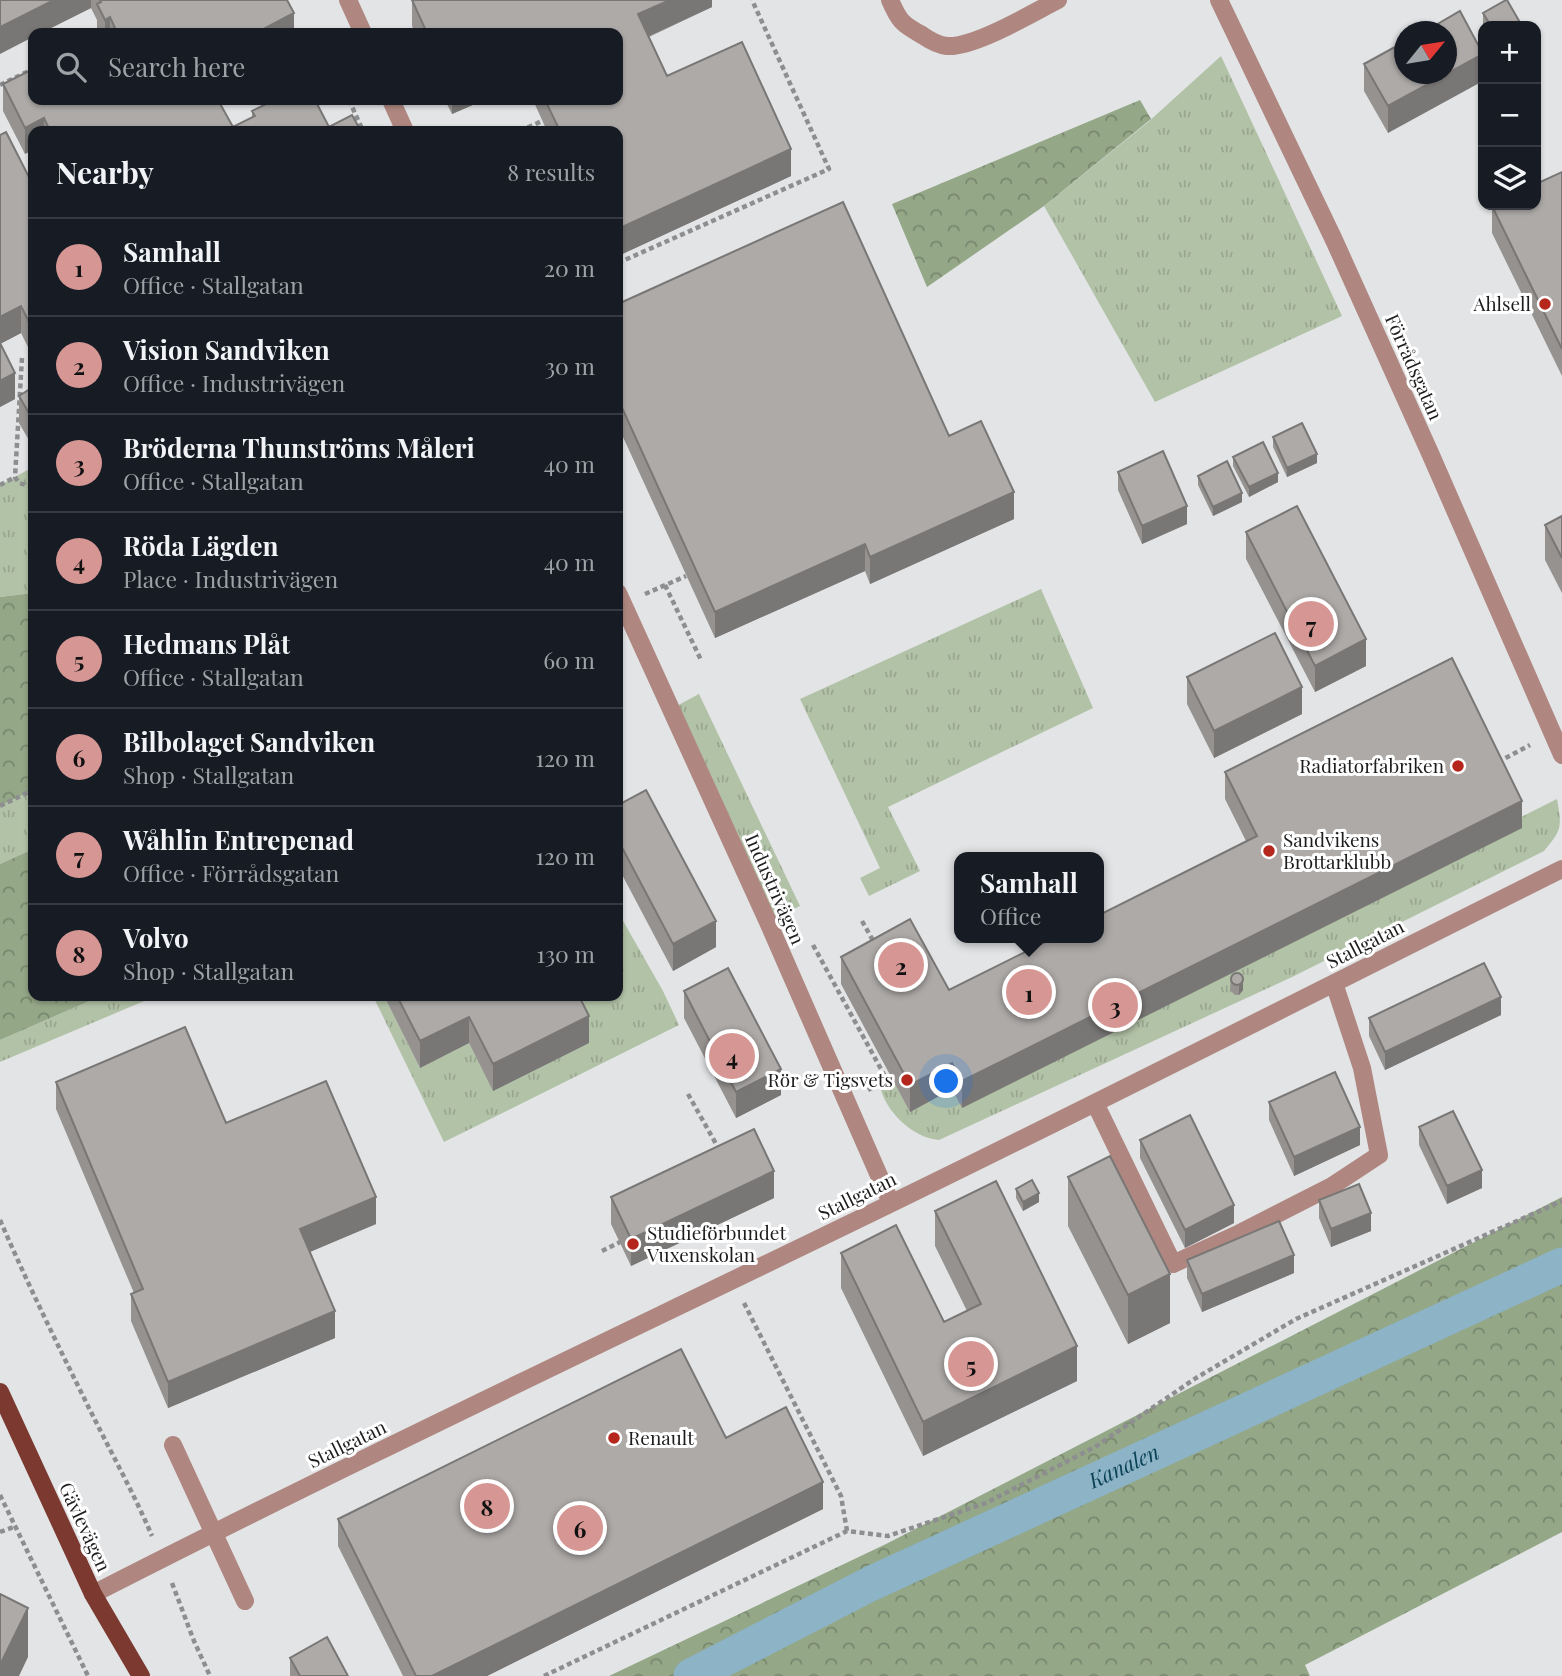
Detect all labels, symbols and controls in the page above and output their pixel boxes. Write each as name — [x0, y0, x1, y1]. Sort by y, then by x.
north arrow — [1394, 21, 1457, 84]
map controls — [1478, 21, 1541, 210]
button: + — [1478, 21, 1541, 84]
search box — [28, 28, 623, 105]
icon: search — [52, 48, 90, 86]
text: Search here — [108, 49, 245, 84]
button: − — [1478, 84, 1541, 147]
button: layers — [1478, 147, 1541, 210]
text: Nearby — [56, 152, 154, 192]
text: 8 results — [507, 156, 595, 187]
text: Samhall — [123, 234, 221, 269]
text: 1 — [75, 252, 83, 283]
text: 20 m — [544, 252, 595, 283]
text: Office · Stallgatan — [123, 269, 304, 300]
place label: Ahlsell — [1472, 290, 1532, 316]
marker: Ahlsell — [1537, 296, 1553, 312]
street label: Förrådsgatan — [1380, 309, 1450, 424]
text: Vision Sandviken — [123, 332, 330, 367]
text: 2 — [73, 350, 85, 381]
text: 30 m — [545, 350, 595, 381]
text: Office · Industrivägen — [123, 367, 345, 398]
text: Bröderna Thunströms Måleri — [123, 430, 475, 465]
text: 3 — [73, 448, 85, 479]
text: 40 m — [544, 448, 595, 479]
text: Office · Stallgatan — [123, 465, 304, 496]
text: Röda Lägden — [123, 528, 278, 563]
text: 4 — [73, 546, 85, 577]
text: 40 m — [544, 546, 595, 577]
text: Place · Industrivägen — [123, 563, 338, 594]
pin: 7 — [1288, 598, 1334, 650]
text: Hedmans Plåt — [123, 626, 290, 661]
text: 5 — [74, 644, 84, 675]
text: 60 m — [543, 644, 595, 675]
text: Office · Stallgatan — [123, 661, 304, 692]
text: Bilbolaget Sandviken — [123, 724, 375, 759]
text: 6 — [73, 742, 85, 773]
text: 120 m — [536, 742, 595, 773]
place label: Radiatorfabriken — [1299, 752, 1445, 778]
marker: Radiatorfabriken — [1450, 758, 1466, 774]
text: Shop · Stallgatan — [123, 759, 294, 790]
text: Wåhlin Entrepenad — [123, 822, 354, 857]
place label: Sandvikens Brottarklubb — [1283, 826, 1391, 874]
street label: Industrivägen — [740, 829, 812, 949]
text: 7 — [74, 840, 84, 871]
text: 120 m — [536, 840, 595, 871]
marker: Sandvikens Brottarklubb — [1261, 843, 1277, 859]
popup — [954, 852, 1104, 943]
text: Office · Förrådsgatan — [123, 857, 339, 888]
text: Samhall — [980, 865, 1078, 900]
text: Office — [980, 900, 1041, 931]
street label: Stallgatan — [1321, 912, 1409, 974]
text: Volvo — [123, 920, 189, 955]
text: 8 — [73, 938, 85, 969]
text: 130 m — [537, 938, 595, 969]
pin: 2 — [878, 939, 924, 991]
text: Shop · Stallgatan — [123, 955, 294, 986]
pin: 1 — [1006, 966, 1052, 1018]
pin: 3 — [1092, 979, 1138, 1031]
pin: 4 — [709, 1030, 755, 1082]
your location — [929, 1064, 963, 1098]
place label: Rör & Tigsvets — [768, 1066, 893, 1092]
marker: Rör & Tigsvets — [899, 1072, 915, 1088]
street label: Stallgatan — [813, 1165, 901, 1225]
place label: Studieförbundet Vuxenskolan — [646, 1219, 786, 1267]
marker: Studieförbundet Vuxenskolan — [625, 1236, 641, 1252]
pin: 5 — [948, 1338, 994, 1390]
street label: Stallgatan — [303, 1413, 391, 1473]
place label: Renault — [628, 1424, 694, 1450]
marker: Renault — [606, 1430, 622, 1446]
water label: Kanalen — [1082, 1437, 1163, 1494]
street label: Gävlevägen — [54, 1478, 118, 1576]
pin: 8 — [464, 1480, 510, 1532]
pin: 6 — [557, 1502, 603, 1554]

